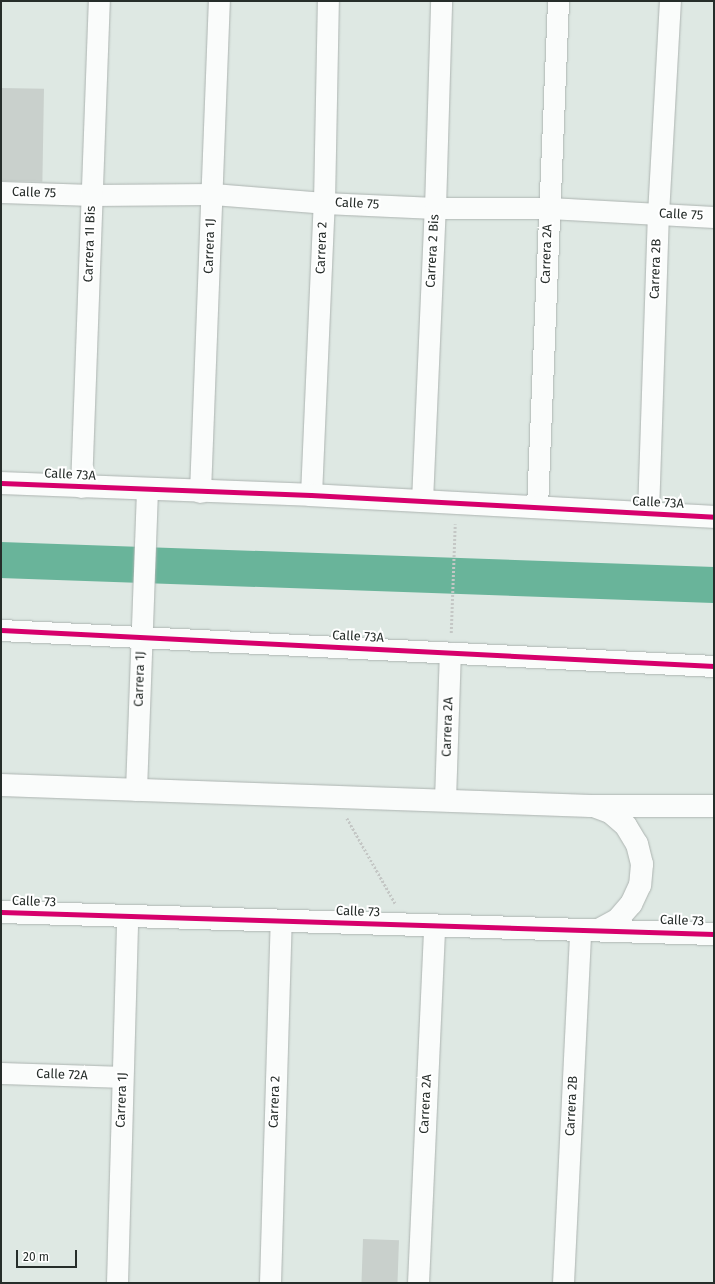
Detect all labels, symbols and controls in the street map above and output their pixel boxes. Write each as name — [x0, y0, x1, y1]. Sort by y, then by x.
street label: Calle 75 — [12, 184, 56, 202]
street label: Calle 75 — [334, 195, 380, 213]
street label: Carrera 1I Bis — [81, 205, 99, 283]
street label: Calle 75 — [658, 206, 704, 224]
street label: Carrera 2 Bis — [423, 214, 443, 288]
street label: Carrera 1J — [201, 218, 219, 274]
street label: Carrera 2 — [313, 222, 331, 274]
street label: Carrera 2A — [538, 224, 556, 284]
street label: Carrera 2B — [647, 239, 665, 299]
street label: Calle 73A — [44, 466, 96, 484]
street label: Calle 73A — [632, 494, 684, 512]
street label: Calle 73A — [332, 628, 384, 646]
street label: Carrera 1J — [131, 651, 149, 707]
street label: Carrera 2A — [439, 697, 457, 757]
street label: Calle 73 — [12, 893, 56, 911]
street label: Calle 73 — [336, 903, 380, 921]
street label: Calle 73 — [660, 912, 704, 930]
street label: Calle 72A — [36, 1066, 88, 1084]
street label: Carrera 1J — [113, 1072, 131, 1128]
street label: Carrera 2A — [417, 1074, 435, 1134]
street label: Carrera 2B — [563, 1075, 581, 1137]
street label: Carrera 2 — [266, 1076, 284, 1128]
scale bar — [18, 1242, 79, 1268]
text: 20 m — [23, 1250, 49, 1264]

